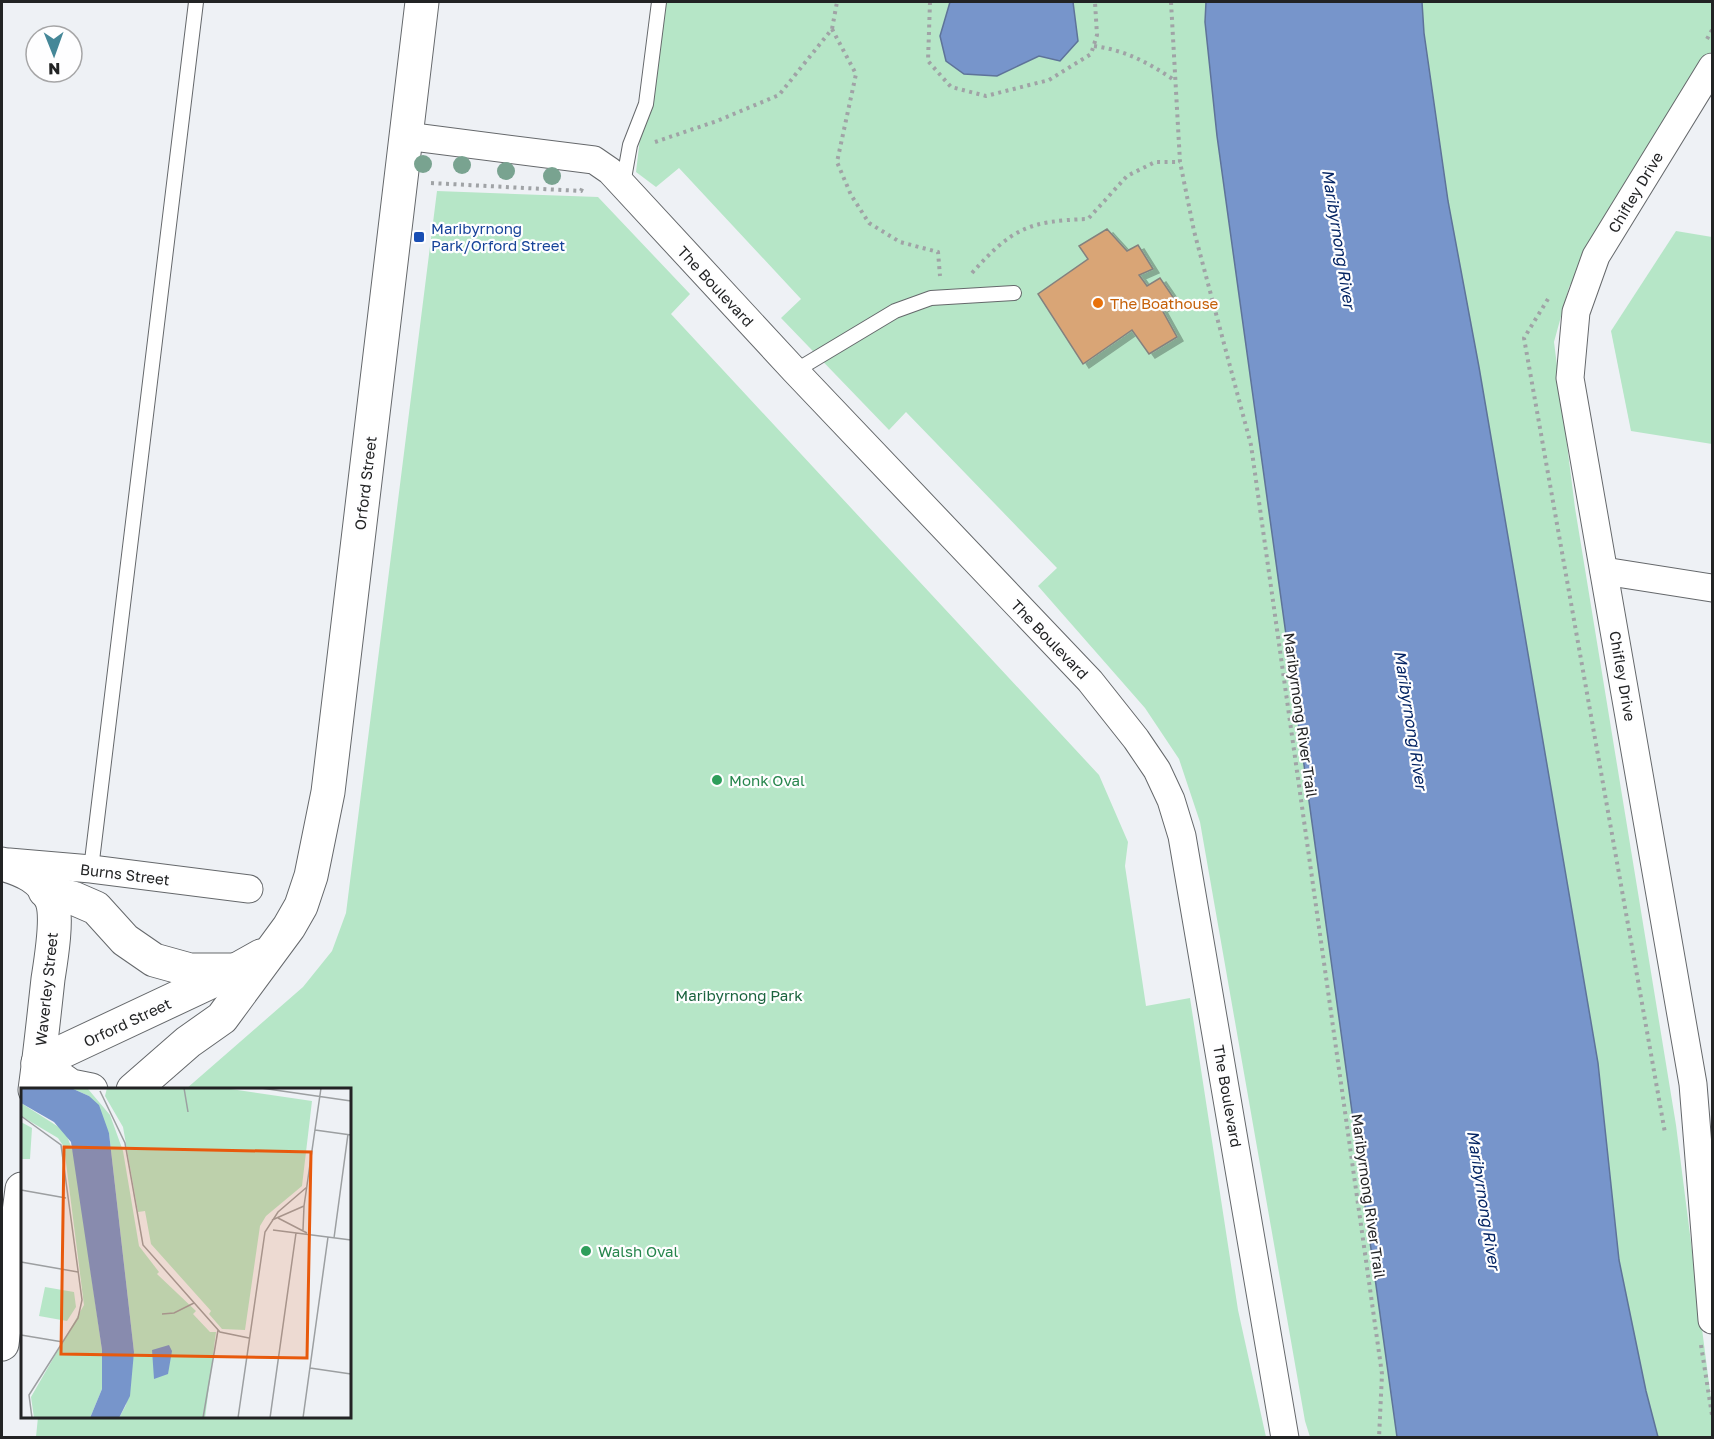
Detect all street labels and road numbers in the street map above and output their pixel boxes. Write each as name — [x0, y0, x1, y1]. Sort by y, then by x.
street label: Chifley Drive — [1604, 148, 1666, 236]
street label: The Boulevard — [674, 242, 758, 330]
street label: Orford Street — [350, 435, 380, 531]
street label: The Boulevard — [1008, 596, 1092, 682]
street label: Chifley Drive — [1606, 629, 1640, 723]
street label: Maribyrnong River Trail — [1281, 631, 1322, 799]
street label: Burns Street — [79, 860, 171, 888]
street label: Waverley Street — [31, 931, 61, 1047]
street label: Orford Street — [80, 994, 174, 1050]
street label: The Boulevard — [1210, 1043, 1246, 1149]
street label: Maribyrnong River Trail — [1349, 1112, 1390, 1280]

